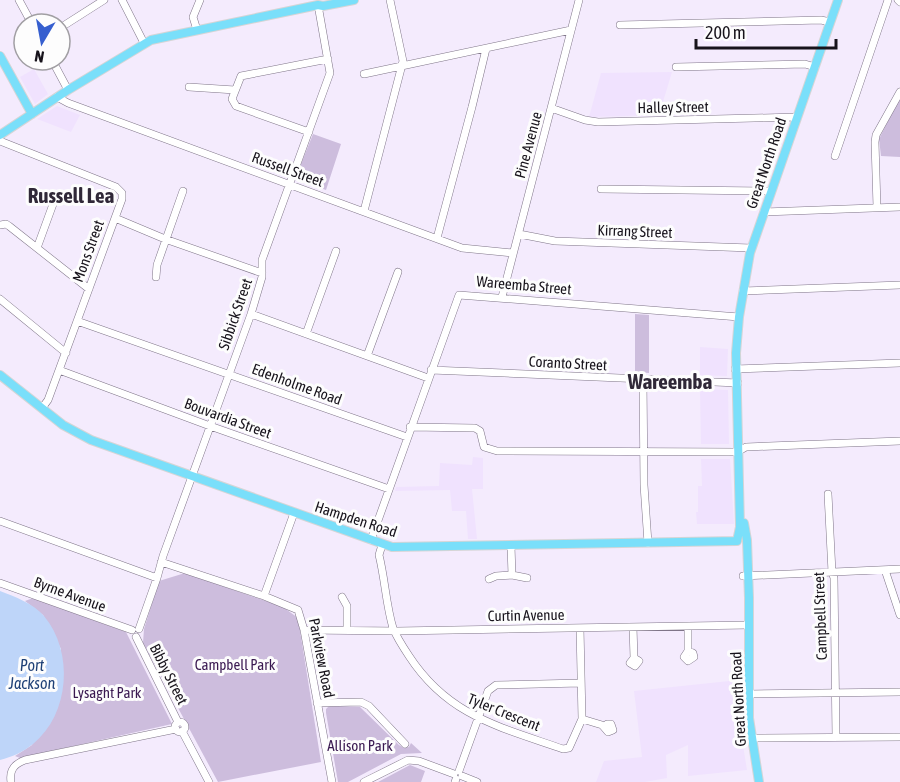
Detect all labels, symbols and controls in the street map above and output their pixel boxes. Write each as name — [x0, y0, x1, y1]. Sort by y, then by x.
north arrow — [12, 12, 72, 72]
scale bar — [696, 12, 836, 50]
text: 200 m — [705, 22, 746, 43]
text: N — [33, 47, 46, 66]
street label: Halley Street — [637, 98, 709, 116]
street label: Pine Avenue — [511, 110, 545, 180]
street label: Great North Road — [742, 115, 790, 211]
street label: Russell Street — [250, 148, 326, 190]
district label: Russell Lea — [28, 183, 114, 207]
street label: Mons Street — [69, 218, 107, 284]
street label: Kirrang Street — [597, 221, 673, 241]
street label: Wareemba Street — [476, 272, 572, 298]
street label: Sibbick Street — [215, 276, 255, 352]
street label: Coranto Street — [528, 352, 608, 374]
street label: Edenholme Road — [250, 360, 344, 408]
district label: Wareemba — [627, 369, 712, 393]
street label: Bouvardia Street — [182, 394, 274, 442]
street label: Hampden Road — [313, 498, 399, 540]
street label: Campbell Street — [810, 571, 830, 661]
street label: Byrne Avenue — [32, 573, 108, 615]
street label: Curtin Avenue — [487, 606, 565, 624]
street label: Parkview Road — [306, 617, 338, 699]
street label: Bibby Street — [146, 641, 192, 707]
street label: Great North Road — [727, 651, 749, 747]
water label: Port Jackson — [8, 656, 55, 692]
park label: Campbell Park — [195, 656, 276, 673]
park label: Lysaght Park — [73, 684, 142, 701]
street label: Tyler Crescent — [465, 690, 543, 734]
park label: Allison Park — [327, 737, 393, 754]

